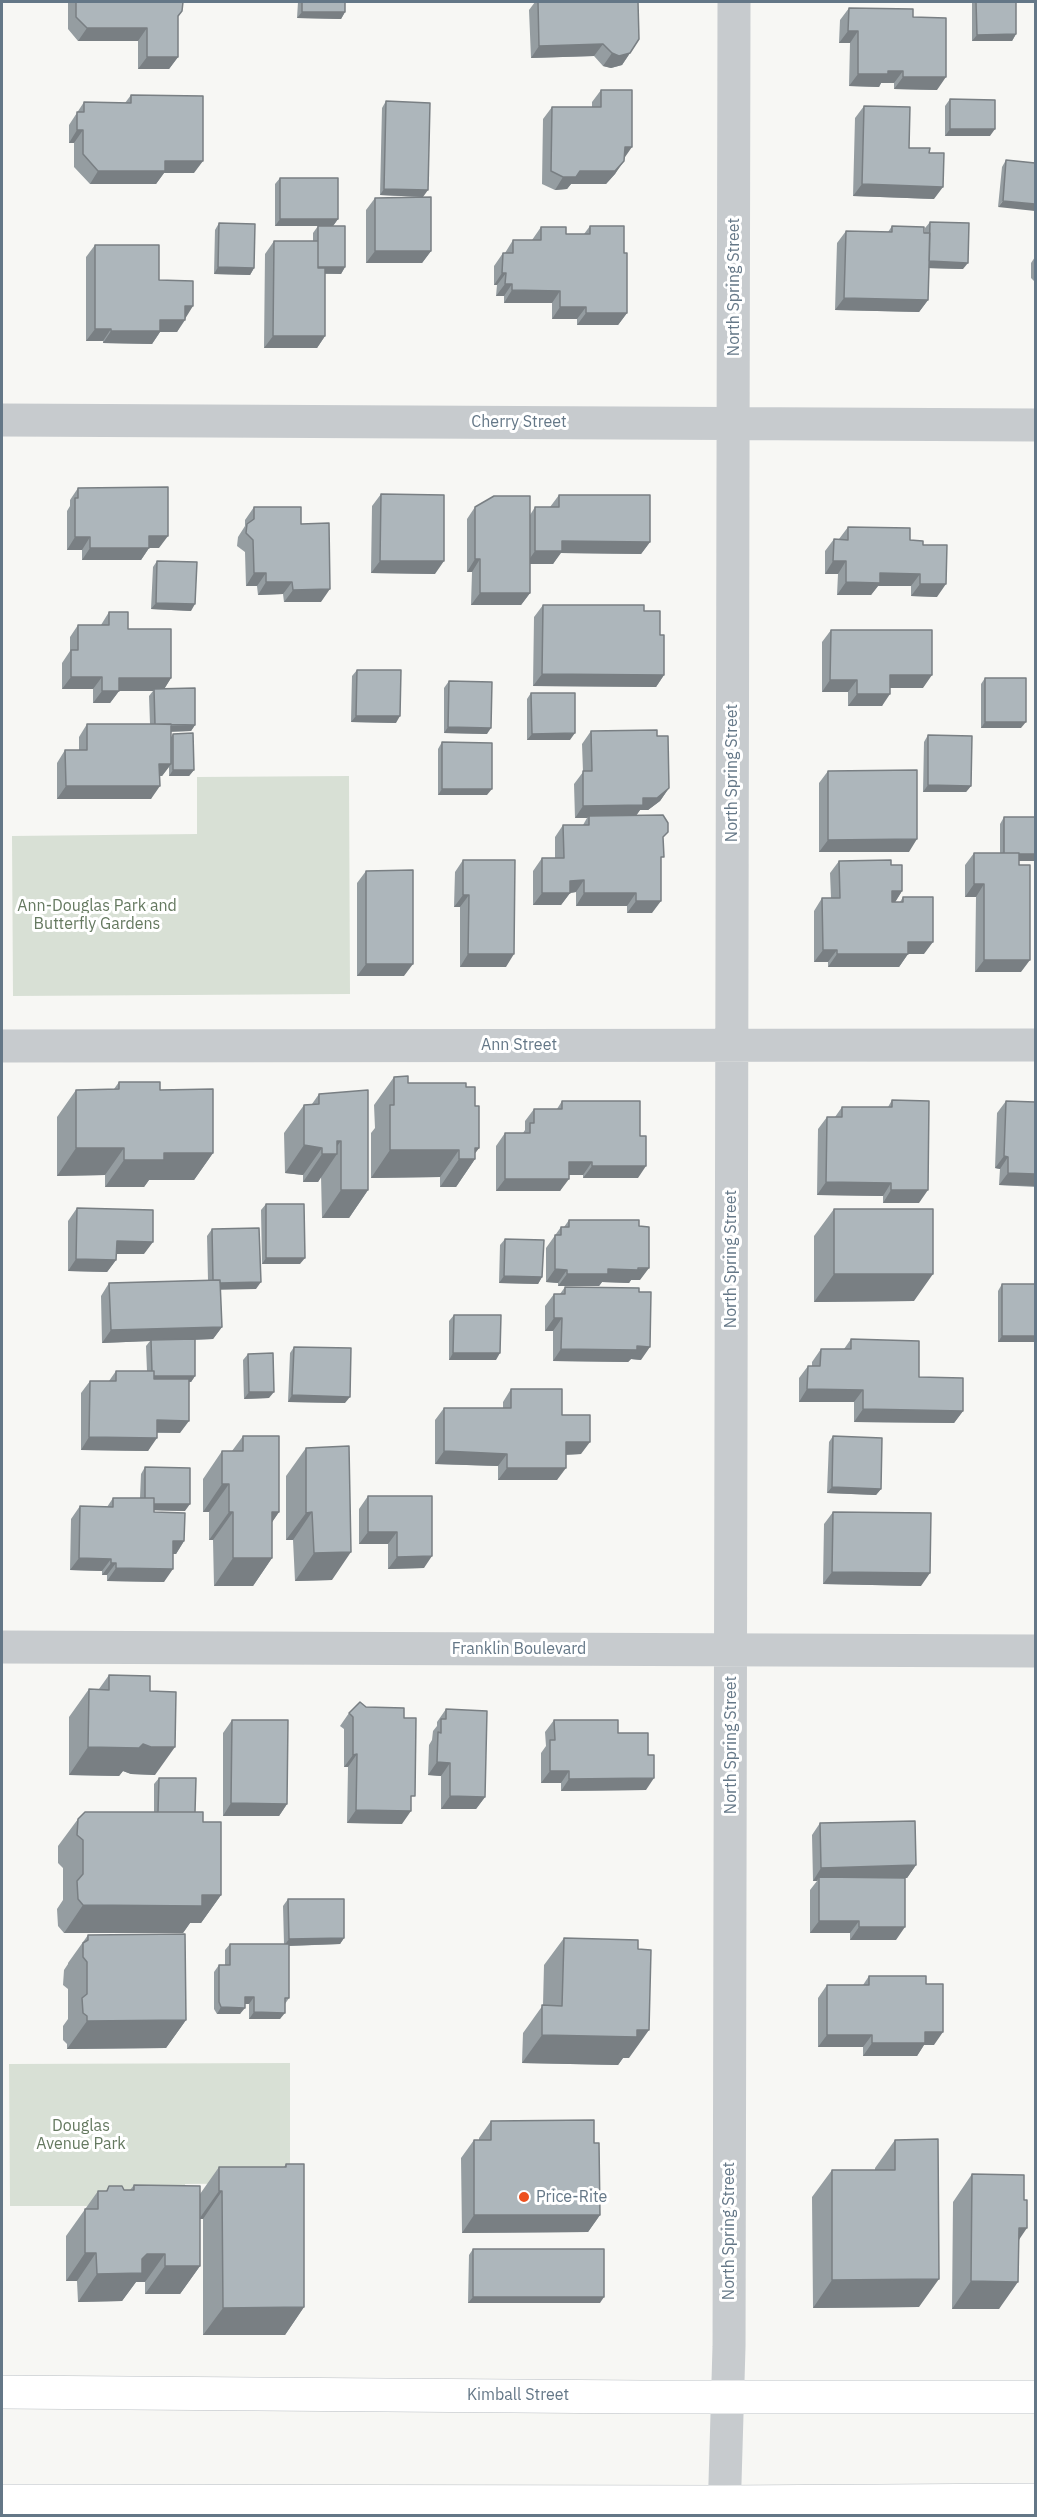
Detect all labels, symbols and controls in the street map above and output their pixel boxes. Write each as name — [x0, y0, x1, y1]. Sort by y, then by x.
street label: North Spring Street — [724, 218, 744, 356]
street label: Cherry Street — [471, 412, 567, 432]
street label: North Spring Street — [722, 704, 742, 842]
park label: Ann-Douglas Park and Butterfly Gardens — [17, 896, 177, 934]
street label: Ann Street — [481, 1035, 557, 1055]
street label: North Spring Street — [721, 1190, 741, 1328]
street label: Franklin Boulevard — [452, 1639, 586, 1659]
street label: North Spring Street — [721, 1676, 741, 1814]
park label: Douglas Avenue Park — [36, 2116, 126, 2154]
street label: North Spring Street — [719, 2162, 739, 2300]
place label: Price-Rite — [536, 2187, 607, 2207]
marker: Price-Rite — [517, 2190, 531, 2204]
street label: Kimball Street — [467, 2385, 569, 2405]

